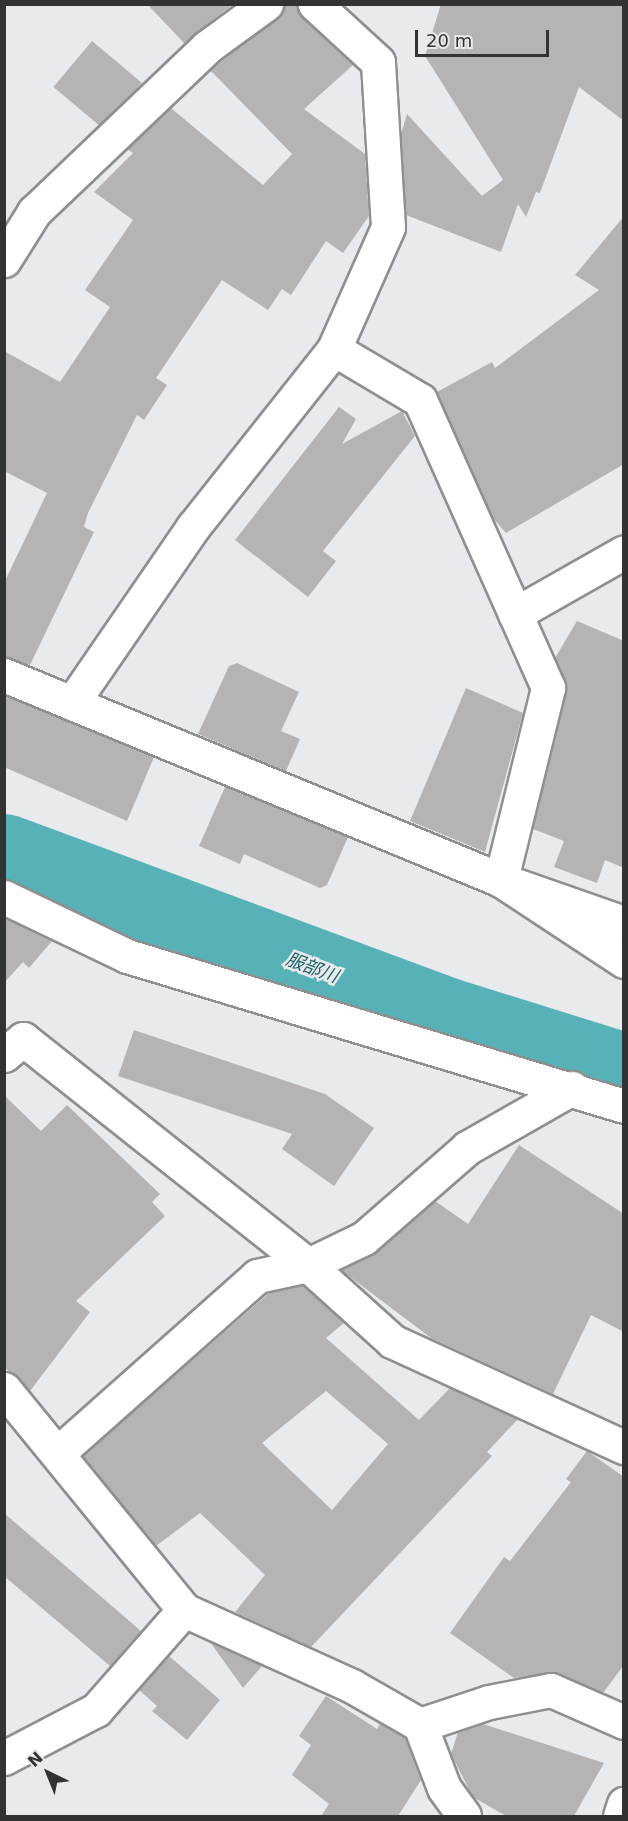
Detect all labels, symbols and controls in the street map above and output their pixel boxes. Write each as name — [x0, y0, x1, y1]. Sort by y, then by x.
scale bar — [418, 18, 552, 56]
text: 20 m — [426, 30, 472, 51]
water label: 服部川 — [283, 949, 341, 987]
north arrow — [18, 1743, 78, 1803]
text: N — [24, 1748, 47, 1771]

